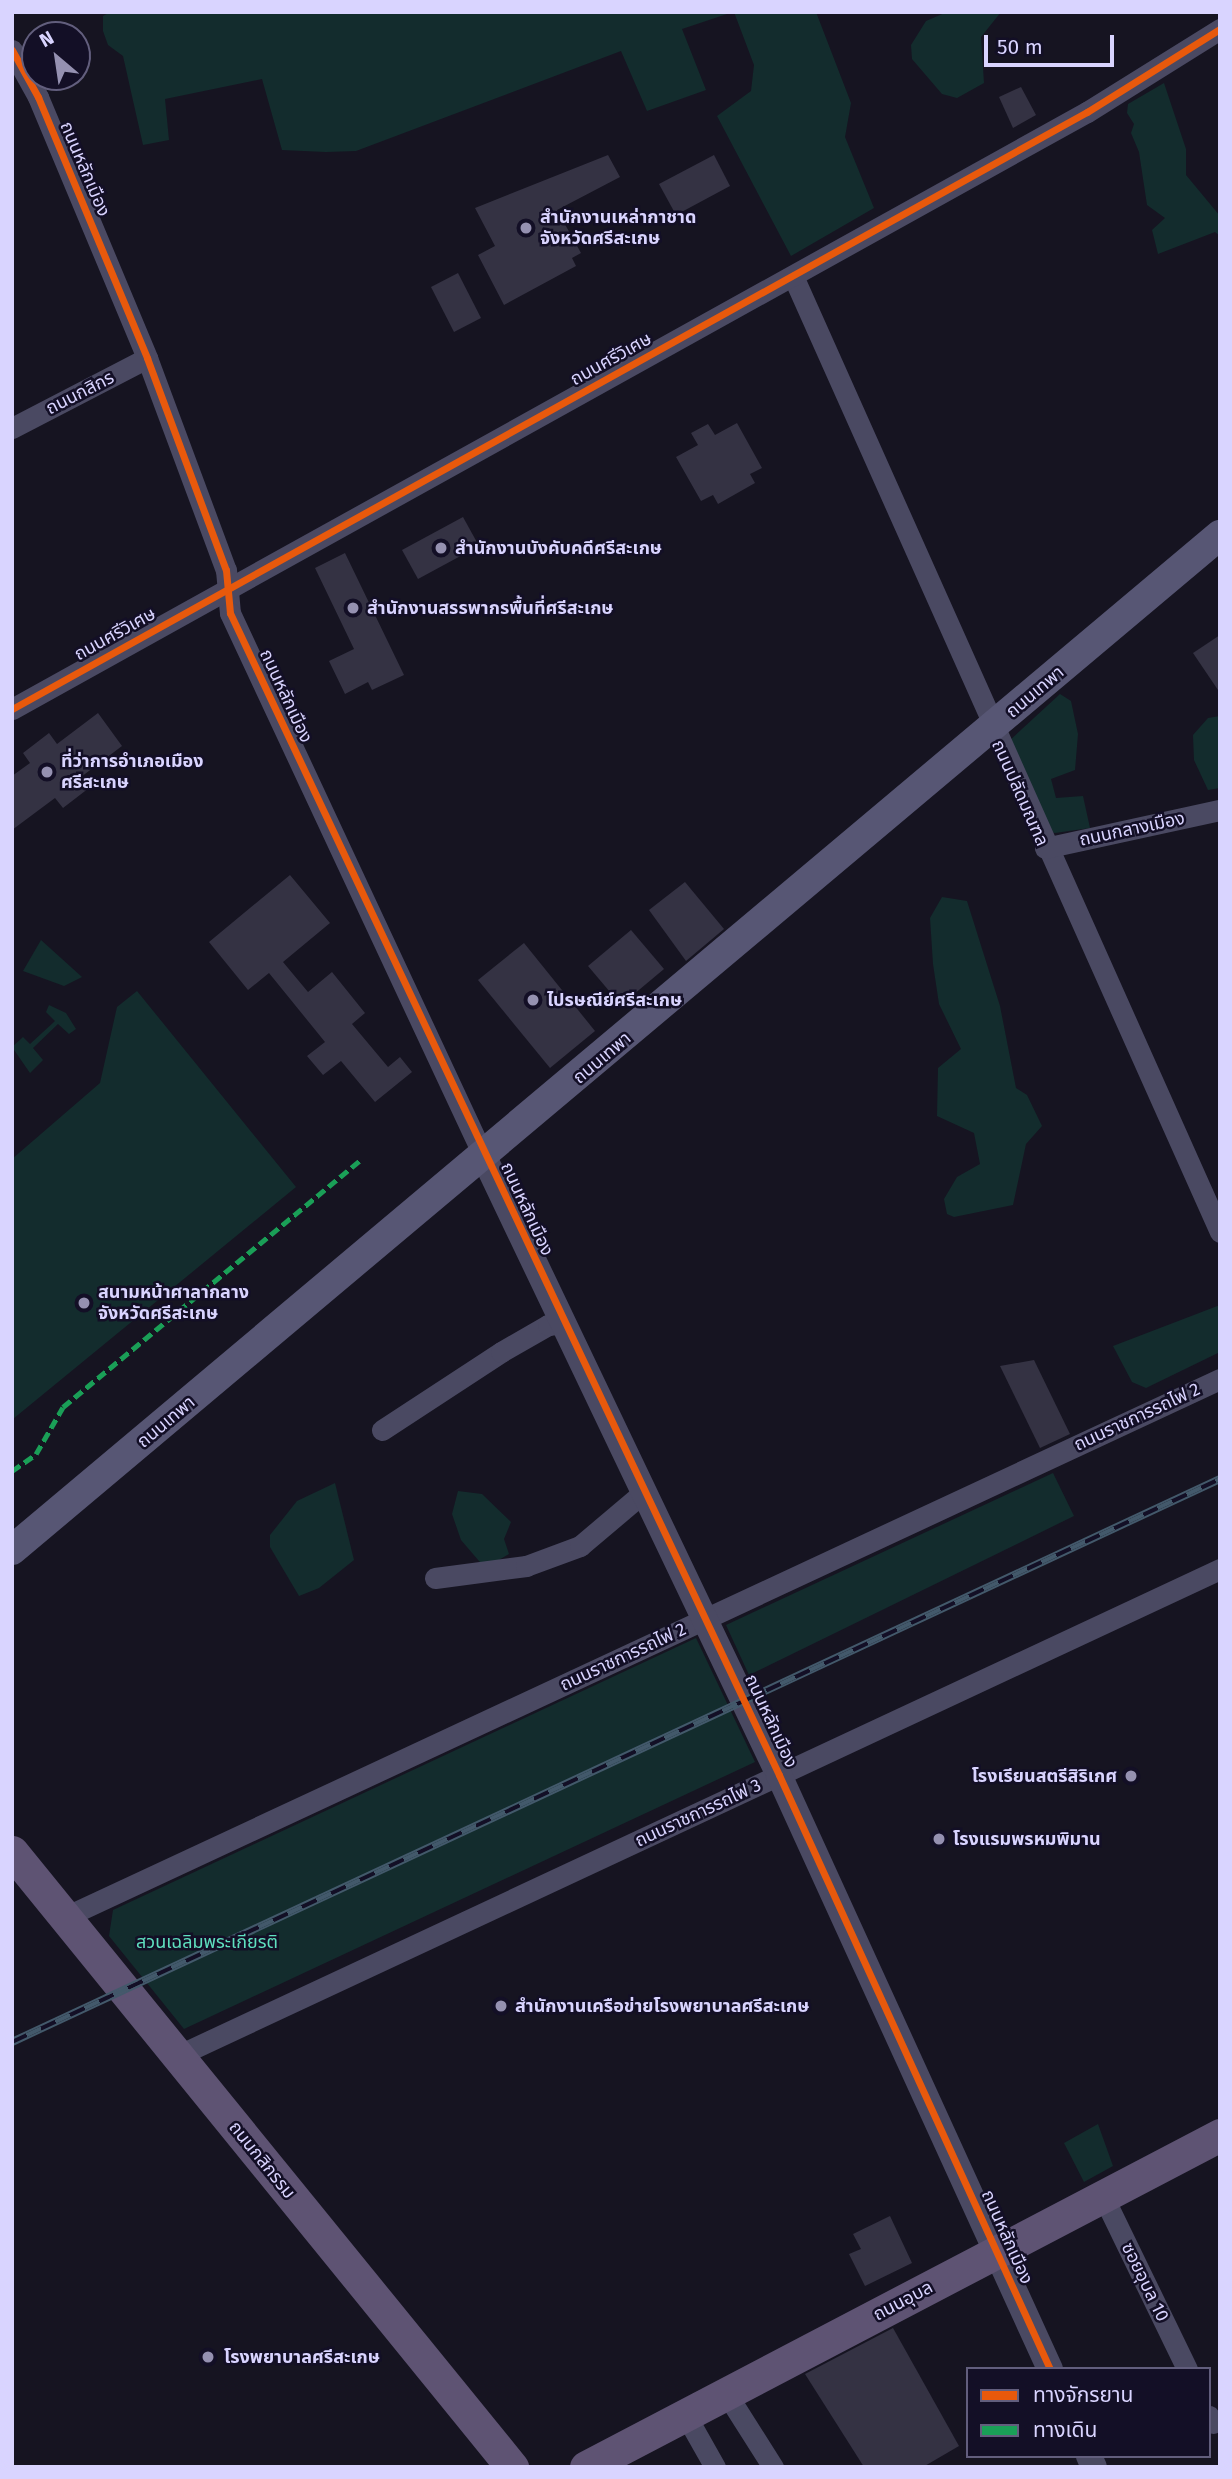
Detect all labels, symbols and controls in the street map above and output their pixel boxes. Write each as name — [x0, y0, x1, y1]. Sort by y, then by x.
north arrow — [21, 21, 91, 91]
scale bar — [987, 21, 1116, 65]
text: N — [35, 26, 58, 52]
text: 50 m — [997, 34, 1043, 60]
street label: ถนนหลักเมือง — [55, 118, 115, 220]
place label: สำนักงานเหล่ากาชาด จังหวัดศรีสะเกษ — [540, 207, 696, 249]
marker: สำนักงานเหล่ากาชาด จังหวัดศรีสะเกษ — [518, 220, 534, 236]
street label: ถนนศรีวิเศษ — [566, 328, 656, 390]
street label: ถนนกสิกร — [42, 367, 118, 419]
place label: สำนักงานบังคับคดีศรีสะเกษ — [455, 537, 662, 559]
marker: สำนักงานบังคับคดีศรีสะเกษ — [433, 540, 449, 556]
place label: สำนักงานสรรพากรพื้นที่ศรีสะเกษ — [367, 597, 614, 619]
marker: สำนักงานสรรพากรพื้นที่ศรีสะเกษ — [345, 600, 361, 616]
street label: ถนนศรีวิเศษ — [70, 603, 160, 665]
street label: ถนนหลักเมือง — [255, 646, 317, 746]
street label: ถนนเทพา — [1002, 662, 1068, 722]
street label: ถนนปลัดมณฑล — [987, 736, 1053, 850]
place label: ที่ว่าการอำเภอเมือง ศรีสะเกษ — [61, 751, 204, 794]
marker: ที่ว่าการอำเภอเมือง ศรีสะเกษ — [39, 764, 55, 780]
street label: ถนนกลางเมือง — [1077, 807, 1187, 851]
place label: ไปรษณีย์ศรีสะเกษ — [547, 989, 682, 1011]
marker: ไปรษณีย์ศรีสะเกษ — [525, 992, 541, 1008]
street label: ถนนเทพา — [569, 1028, 635, 1088]
street label: ถนนหลักเมือง — [496, 1159, 558, 1259]
place label: สนามหน้าศาลากลาง จังหวัดศรีสะเกษ — [98, 1282, 249, 1324]
marker: สนามหน้าศาลากลาง จังหวัดศรีสะเกษ — [76, 1295, 92, 1311]
street label: ถนนราชการรถไฟ 2 — [1071, 1378, 1203, 1456]
street label: ถนนเทพา — [133, 1392, 199, 1452]
street label: ถนนราชการรถไฟ 2 — [557, 1618, 689, 1696]
street label: ถนนหลักเมือง — [740, 1671, 802, 1771]
place label: โรงเรียนสตรีสิริเกศ — [972, 1765, 1117, 1787]
marker: โรงเรียนสตรีสิริเกศ — [1123, 1768, 1139, 1784]
street label: ถนนราชการรถไฟ 3 — [632, 1774, 764, 1852]
place label: โรงแรมพรหมพิมาน — [953, 1828, 1101, 1850]
marker: โรงแรมพรหมพิมาน — [931, 1831, 947, 1847]
park label: สวนเฉลิมพระเกียรติ — [136, 1931, 278, 1953]
place label: สำนักงานเครือข่ายโรงพยาบาลศรีสะเกษ — [515, 1995, 809, 2017]
marker: สำนักงานเครือข่ายโรงพยาบาลศรีสะเกษ — [493, 1998, 509, 2014]
street label: ถนนกสิกรรม — [224, 2117, 300, 2203]
street label: ถนนหลักเมือง — [977, 2187, 1037, 2287]
street label: ซอยอุบล 10 — [1117, 2239, 1173, 2325]
street label: ถนนอุบล — [870, 2276, 936, 2326]
place label: โรงพยาบาลศรีสะเกษ — [224, 2346, 380, 2368]
marker: โรงพยาบาลศรีสะเกษ — [198, 2347, 218, 2367]
legend — [966, 2367, 1211, 2458]
text: ทางจักรยาน — [1033, 2382, 1134, 2408]
text: ทางเดิน — [1033, 2417, 1097, 2443]

